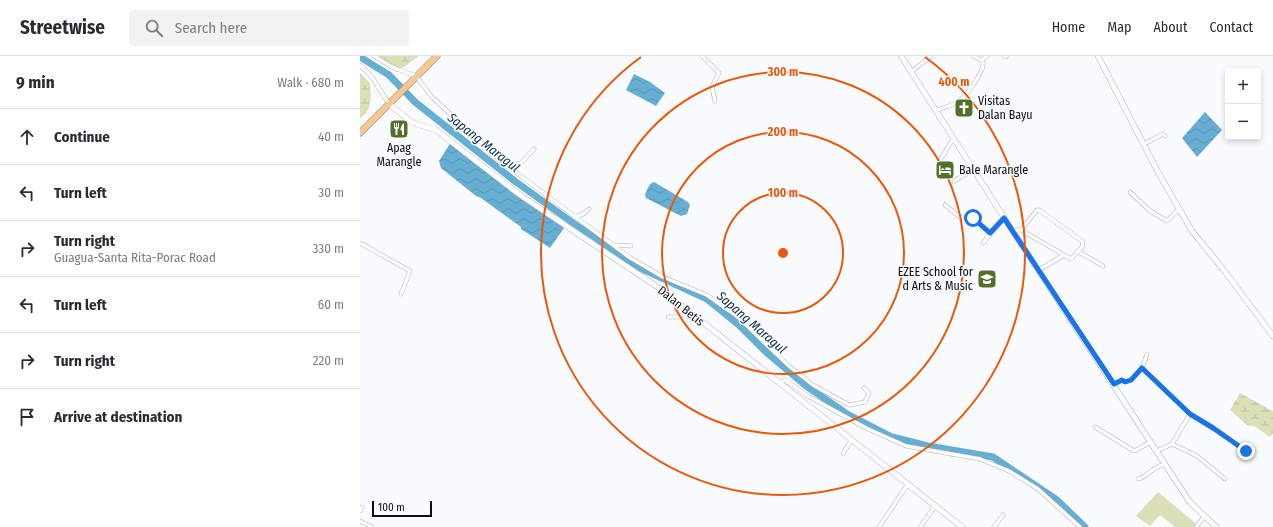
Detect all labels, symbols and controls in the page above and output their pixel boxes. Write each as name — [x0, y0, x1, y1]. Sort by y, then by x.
search box — [129, 10, 409, 46]
text: Streetwise — [20, 16, 105, 39]
icon: search — [143, 17, 165, 39]
text: Search here — [175, 19, 247, 37]
text: Home — [1052, 19, 1085, 36]
text: Map — [1107, 19, 1131, 36]
text: About — [1153, 19, 1188, 36]
text: Contact — [1210, 19, 1253, 36]
text: 300 m — [767, 65, 798, 79]
map controls — [1225, 68, 1261, 140]
button: + — [1225, 68, 1261, 104]
text: 9 min — [16, 72, 55, 93]
text: Walk · 680 m — [277, 75, 344, 90]
text: 400 m — [939, 75, 969, 89]
place label: Visitas Dalan Bayu — [978, 94, 1033, 122]
church icon: Visitas Dalan Bayu — [953, 97, 975, 119]
button: − — [1225, 104, 1261, 140]
water label: Sapang Maragul — [444, 109, 523, 175]
restaurant icon: Apag Marangle — [388, 118, 410, 140]
text: 200 m — [767, 125, 798, 139]
icon: ahead — [16, 126, 38, 148]
text: Continue — [54, 128, 110, 146]
text: 40 m — [318, 129, 344, 144]
place label: Apag Marangle — [376, 141, 422, 169]
hotel icon: Bale Marangle — [934, 159, 956, 181]
place label: Bale Marangle — [959, 163, 1028, 177]
icon: left — [16, 182, 38, 204]
text: Turn left — [54, 184, 107, 202]
text: 30 m — [318, 185, 344, 200]
text: 100 m — [768, 186, 798, 200]
route start — [964, 209, 982, 227]
text: Turn right — [54, 232, 115, 250]
icon: right — [16, 238, 38, 260]
text: 330 m — [312, 241, 344, 256]
centre of rings — [776, 246, 790, 260]
text: Guagua-Santa Rita-Porac Road — [54, 250, 216, 265]
place label: EZEE School for d Arts & Music — [898, 265, 974, 293]
school or university icon: EZEE School for d Arts & Music — [976, 268, 998, 290]
street label: Dalan Betis — [655, 283, 707, 329]
water label: Sapang Maragul — [713, 288, 790, 357]
icon: left — [16, 294, 38, 316]
text: Turn left — [54, 296, 107, 314]
text: 60 m — [318, 297, 344, 312]
icon: right — [16, 350, 38, 372]
text: Turn right — [54, 352, 115, 370]
text: 220 m — [313, 353, 344, 368]
icon: arrive — [16, 406, 38, 428]
text: Arrive at destination — [54, 408, 182, 426]
route end — [1237, 442, 1255, 460]
scale bar — [372, 499, 432, 518]
text: 100 m — [378, 501, 405, 514]

